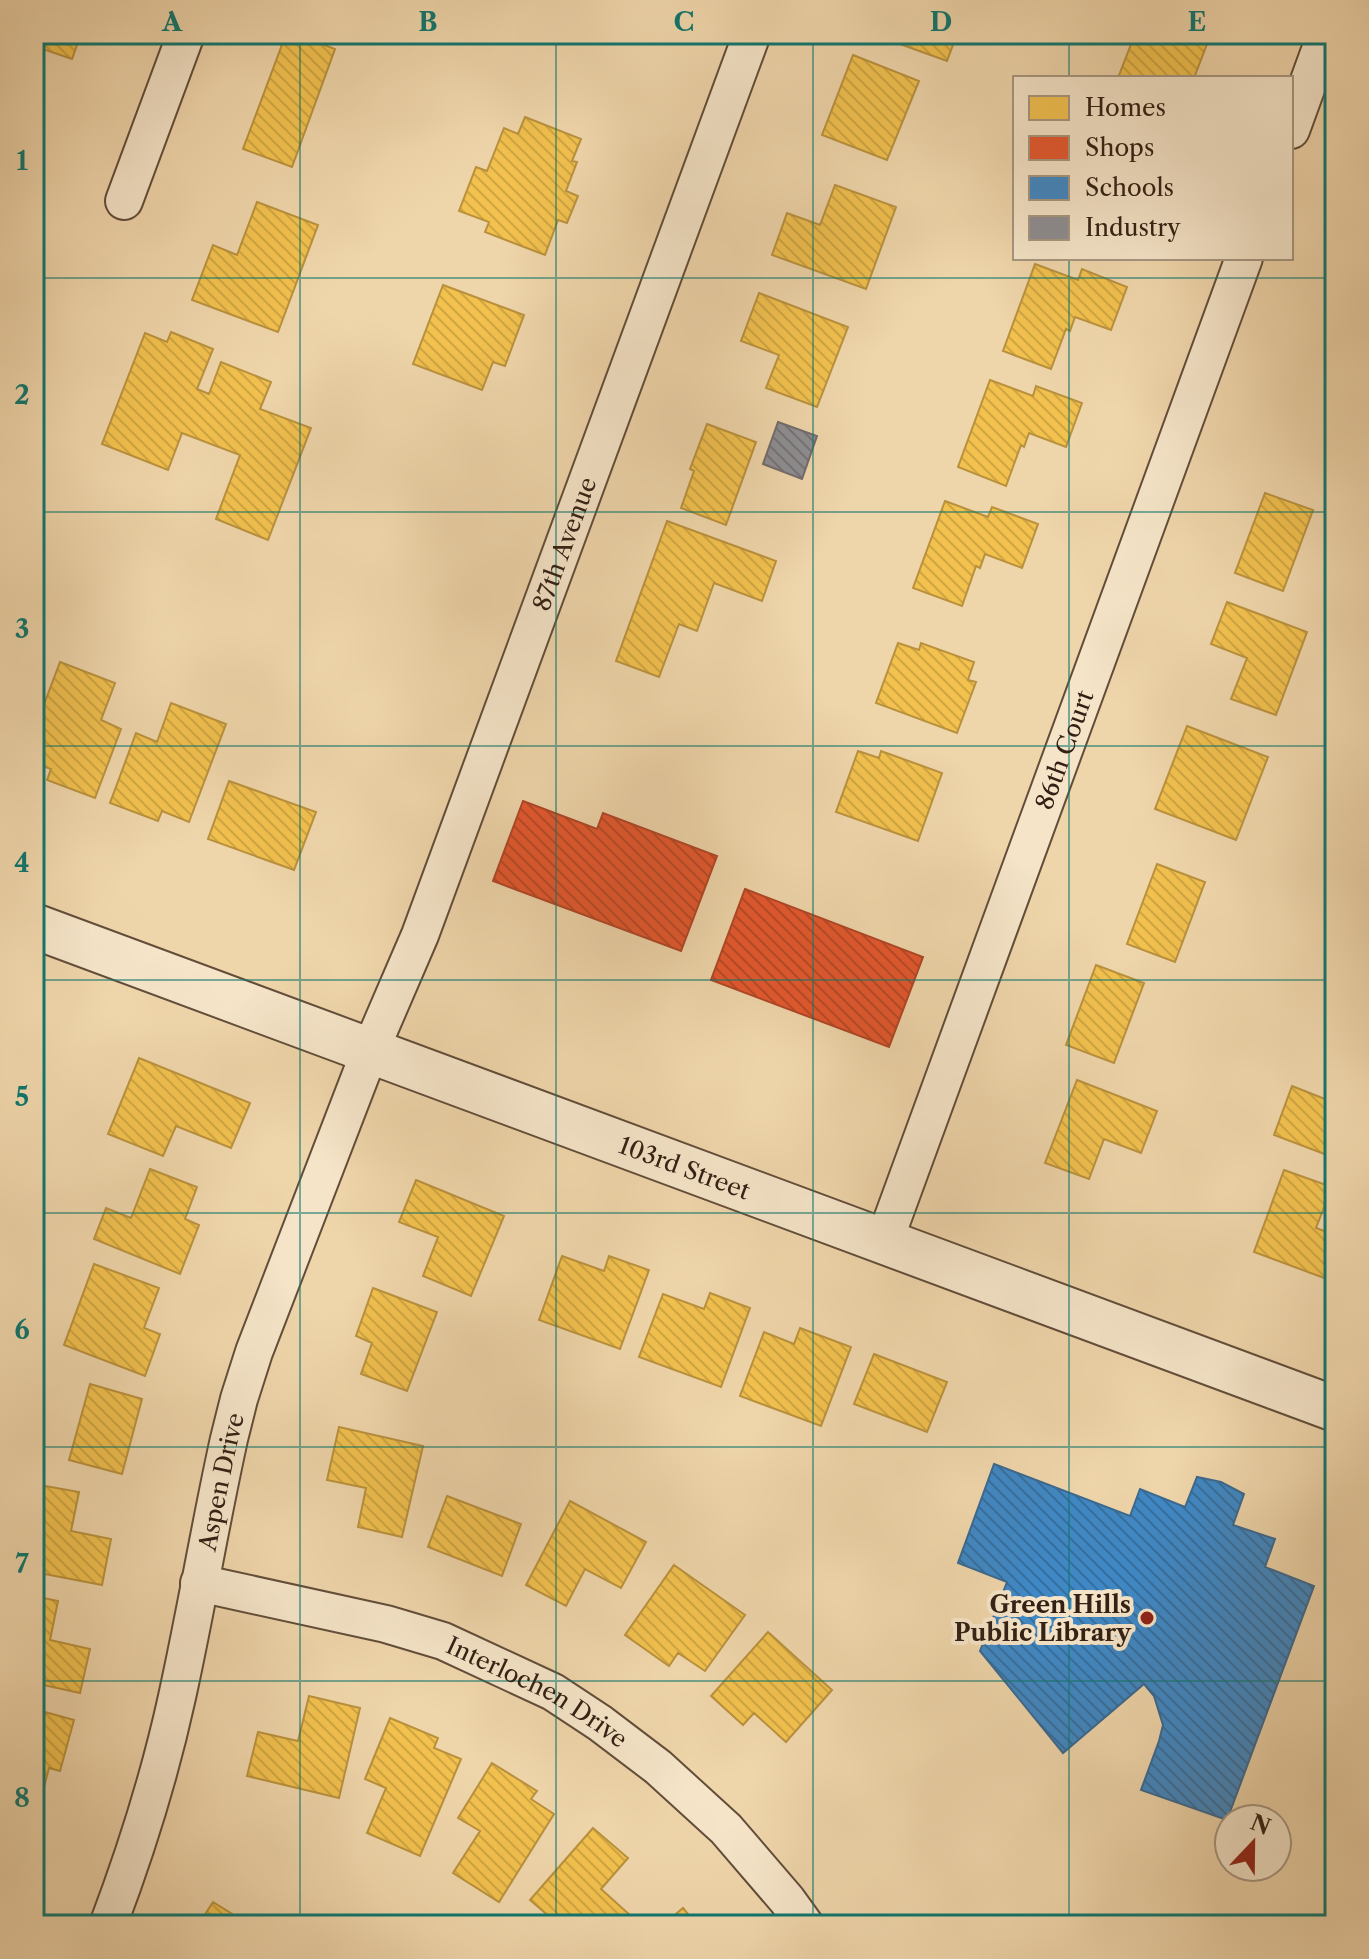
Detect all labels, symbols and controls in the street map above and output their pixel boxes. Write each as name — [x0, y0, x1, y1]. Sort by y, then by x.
text: A — [161, 6, 183, 38]
text: B — [418, 6, 438, 38]
text: C — [674, 6, 694, 38]
text: D — [930, 6, 952, 38]
text: E — [1188, 6, 1206, 38]
legend — [1013, 76, 1293, 260]
text: Homes — [1085, 93, 1166, 122]
text: Shops — [1085, 133, 1154, 162]
text: 1 — [16, 145, 28, 177]
text: Schools — [1085, 173, 1174, 202]
text: Industry — [1085, 213, 1181, 242]
text: 2 — [14, 379, 30, 411]
street label: 87th Avenue — [526, 473, 602, 615]
text: 3 — [15, 613, 29, 645]
street label: 86th Court — [1029, 686, 1099, 814]
text: 4 — [14, 847, 30, 879]
text: 5 — [15, 1081, 29, 1113]
street label: 103rd Street — [615, 1130, 755, 1205]
text: 6 — [14, 1314, 30, 1346]
street label: Aspen Drive — [192, 1410, 250, 1554]
text: 7 — [15, 1548, 29, 1580]
place label: Green Hills Public Library — [954, 1590, 1132, 1647]
marker: Green Hills Public Library — [1138, 1609, 1156, 1627]
street label: Interlochen Drive — [442, 1630, 633, 1753]
text: 8 — [14, 1782, 30, 1814]
north arrow — [1213, 1803, 1293, 1883]
text: N — [1246, 1809, 1274, 1841]

